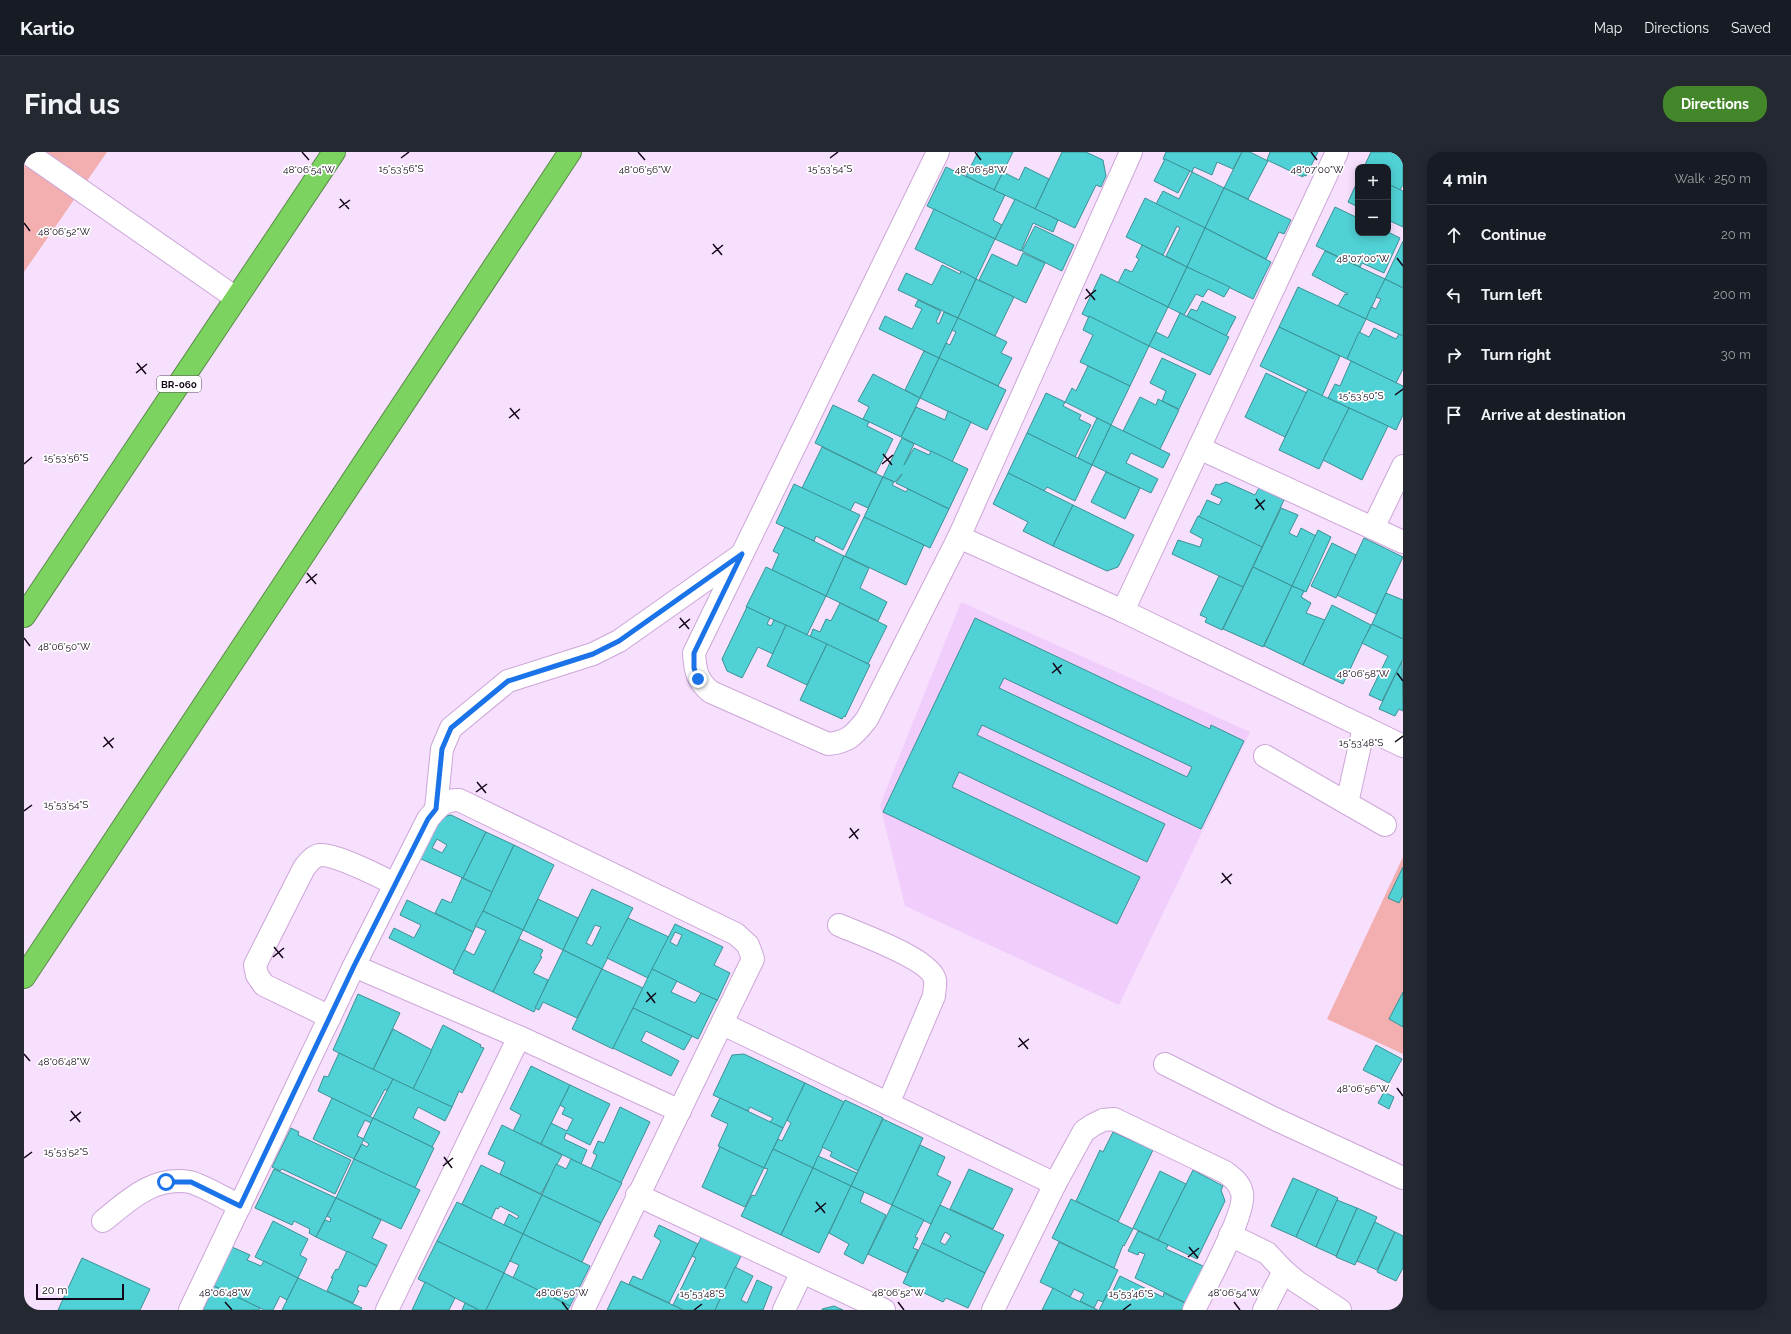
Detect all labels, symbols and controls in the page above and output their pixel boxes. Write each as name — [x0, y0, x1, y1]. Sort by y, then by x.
text: Kartio — [20, 17, 75, 39]
text: Map — [1594, 20, 1622, 36]
text: Directions — [1644, 20, 1709, 36]
text: Saved — [1731, 20, 1771, 36]
button: Directions — [1663, 86, 1767, 122]
text: Find us — [24, 88, 120, 121]
text: 15°53'56"S — [378, 163, 424, 174]
text: 15°53'54"S — [808, 163, 852, 174]
text: 48°06'54"W — [283, 164, 336, 175]
text: 48°06'56"W — [619, 164, 672, 175]
text: 48°06'58"W — [955, 164, 1008, 175]
text: 48°07'00"W — [1291, 164, 1344, 175]
map controls — [1355, 164, 1391, 236]
button: + — [1355, 164, 1391, 200]
text: 4 min — [1443, 168, 1487, 188]
text: Walk · 250 m — [1674, 171, 1751, 186]
button: − — [1355, 200, 1391, 236]
icon: ahead — [1443, 224, 1465, 246]
text: 48°06'52"W — [38, 226, 90, 237]
text: Continue — [1481, 226, 1546, 244]
text: 20 m — [1721, 227, 1751, 242]
text: 48°07'00"W — [1337, 253, 1390, 264]
icon: left — [1443, 284, 1465, 306]
text: Turn left — [1481, 286, 1542, 304]
text: 200 m — [1713, 287, 1751, 302]
icon: right — [1443, 344, 1465, 366]
text: Turn right — [1481, 346, 1551, 364]
text: 30 m — [1721, 347, 1751, 362]
road number: BR-060 — [157, 376, 201, 392]
text: 15°53'50"S — [1338, 390, 1384, 401]
icon: arrive — [1443, 404, 1465, 426]
text: Arrive at destination — [1481, 406, 1626, 424]
text: 15°53'56"S — [43, 452, 89, 463]
text: 48°06'50"W — [38, 641, 91, 652]
text: 48°06'58"W — [1337, 668, 1390, 679]
route end — [689, 670, 707, 688]
text: 15°53'48"S — [1339, 737, 1383, 748]
text: 15°53'54"S — [44, 799, 88, 810]
text: 48°06'48"W — [38, 1056, 91, 1067]
text: 48°06'56"W — [1337, 1083, 1390, 1094]
text: 15°53'52"S — [44, 1146, 88, 1157]
route start — [157, 1173, 175, 1191]
scale bar — [36, 1282, 124, 1301]
text: 20 m — [42, 1284, 67, 1297]
text: 48°06'48"W — [199, 1287, 252, 1298]
text: 48°06'50"W — [536, 1287, 589, 1298]
text: 48°06'52"W — [872, 1287, 924, 1298]
text: 48°06'54"W — [1208, 1287, 1261, 1298]
text: 15°53'48"S — [680, 1288, 724, 1299]
text: 15°53'46"S — [1109, 1288, 1153, 1299]

